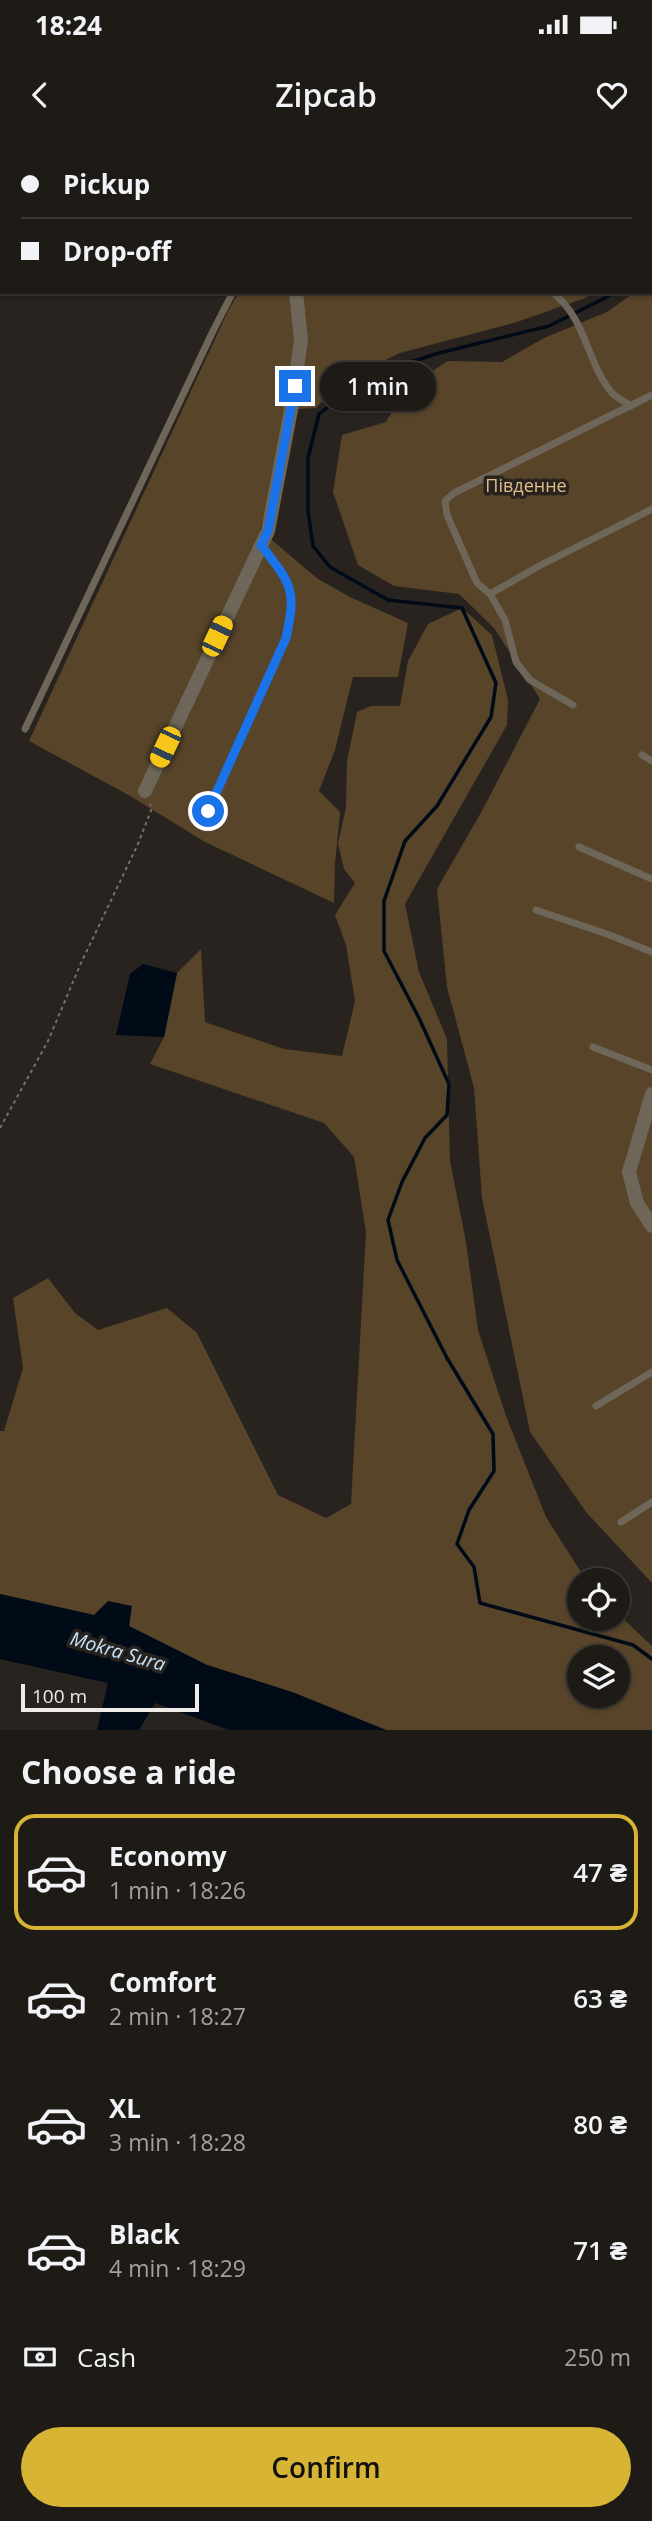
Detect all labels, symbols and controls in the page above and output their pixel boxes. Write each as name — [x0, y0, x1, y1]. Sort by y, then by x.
text: 18:24 — [35, 7, 102, 43]
text: Zipcab — [275, 73, 377, 116]
icon: back — [21, 76, 59, 114]
icon: heart — [593, 76, 631, 114]
text: Pickup — [63, 166, 150, 202]
text: Drop-off — [63, 233, 171, 269]
callout: 1 min — [320, 362, 435, 410]
route end — [279, 370, 311, 402]
text: 1 min — [347, 370, 409, 402]
park label: Південне — [485, 473, 567, 497]
car — [199, 613, 236, 659]
car — [147, 724, 184, 770]
route start — [192, 795, 224, 827]
map controls — [567, 1568, 630, 1708]
button: locate — [567, 1568, 630, 1631]
water label: Mokra Sura — [67, 1625, 169, 1677]
button: layers — [567, 1645, 630, 1708]
scale bar — [21, 1681, 200, 1713]
text: 100 m — [32, 1683, 87, 1709]
text: Choose a ride — [21, 1750, 236, 1793]
text: Economy — [109, 1838, 227, 1874]
icon: car — [25, 1841, 88, 1904]
text: 47 ₴ — [573, 1854, 627, 1890]
text: 1 min · 18:26 — [109, 1874, 246, 1906]
text: Comfort — [109, 1964, 216, 2000]
icon: car — [25, 1967, 88, 2030]
text: 63 ₴ — [573, 1980, 627, 2016]
text: 2 min · 18:27 — [109, 2000, 246, 2032]
text: XL — [109, 2090, 141, 2126]
icon: car — [25, 2093, 88, 2156]
text: 80 ₴ — [573, 2106, 627, 2142]
text: 3 min · 18:28 — [109, 2126, 246, 2158]
text: Black — [109, 2216, 180, 2252]
icon: car — [25, 2219, 88, 2282]
text: 71 ₴ — [573, 2232, 627, 2268]
text: 4 min · 18:29 — [109, 2252, 246, 2284]
icon: cash — [21, 2338, 59, 2376]
text: Cash — [77, 2339, 136, 2375]
text: 250 m — [564, 2341, 631, 2373]
button: Confirm — [21, 2427, 631, 2507]

